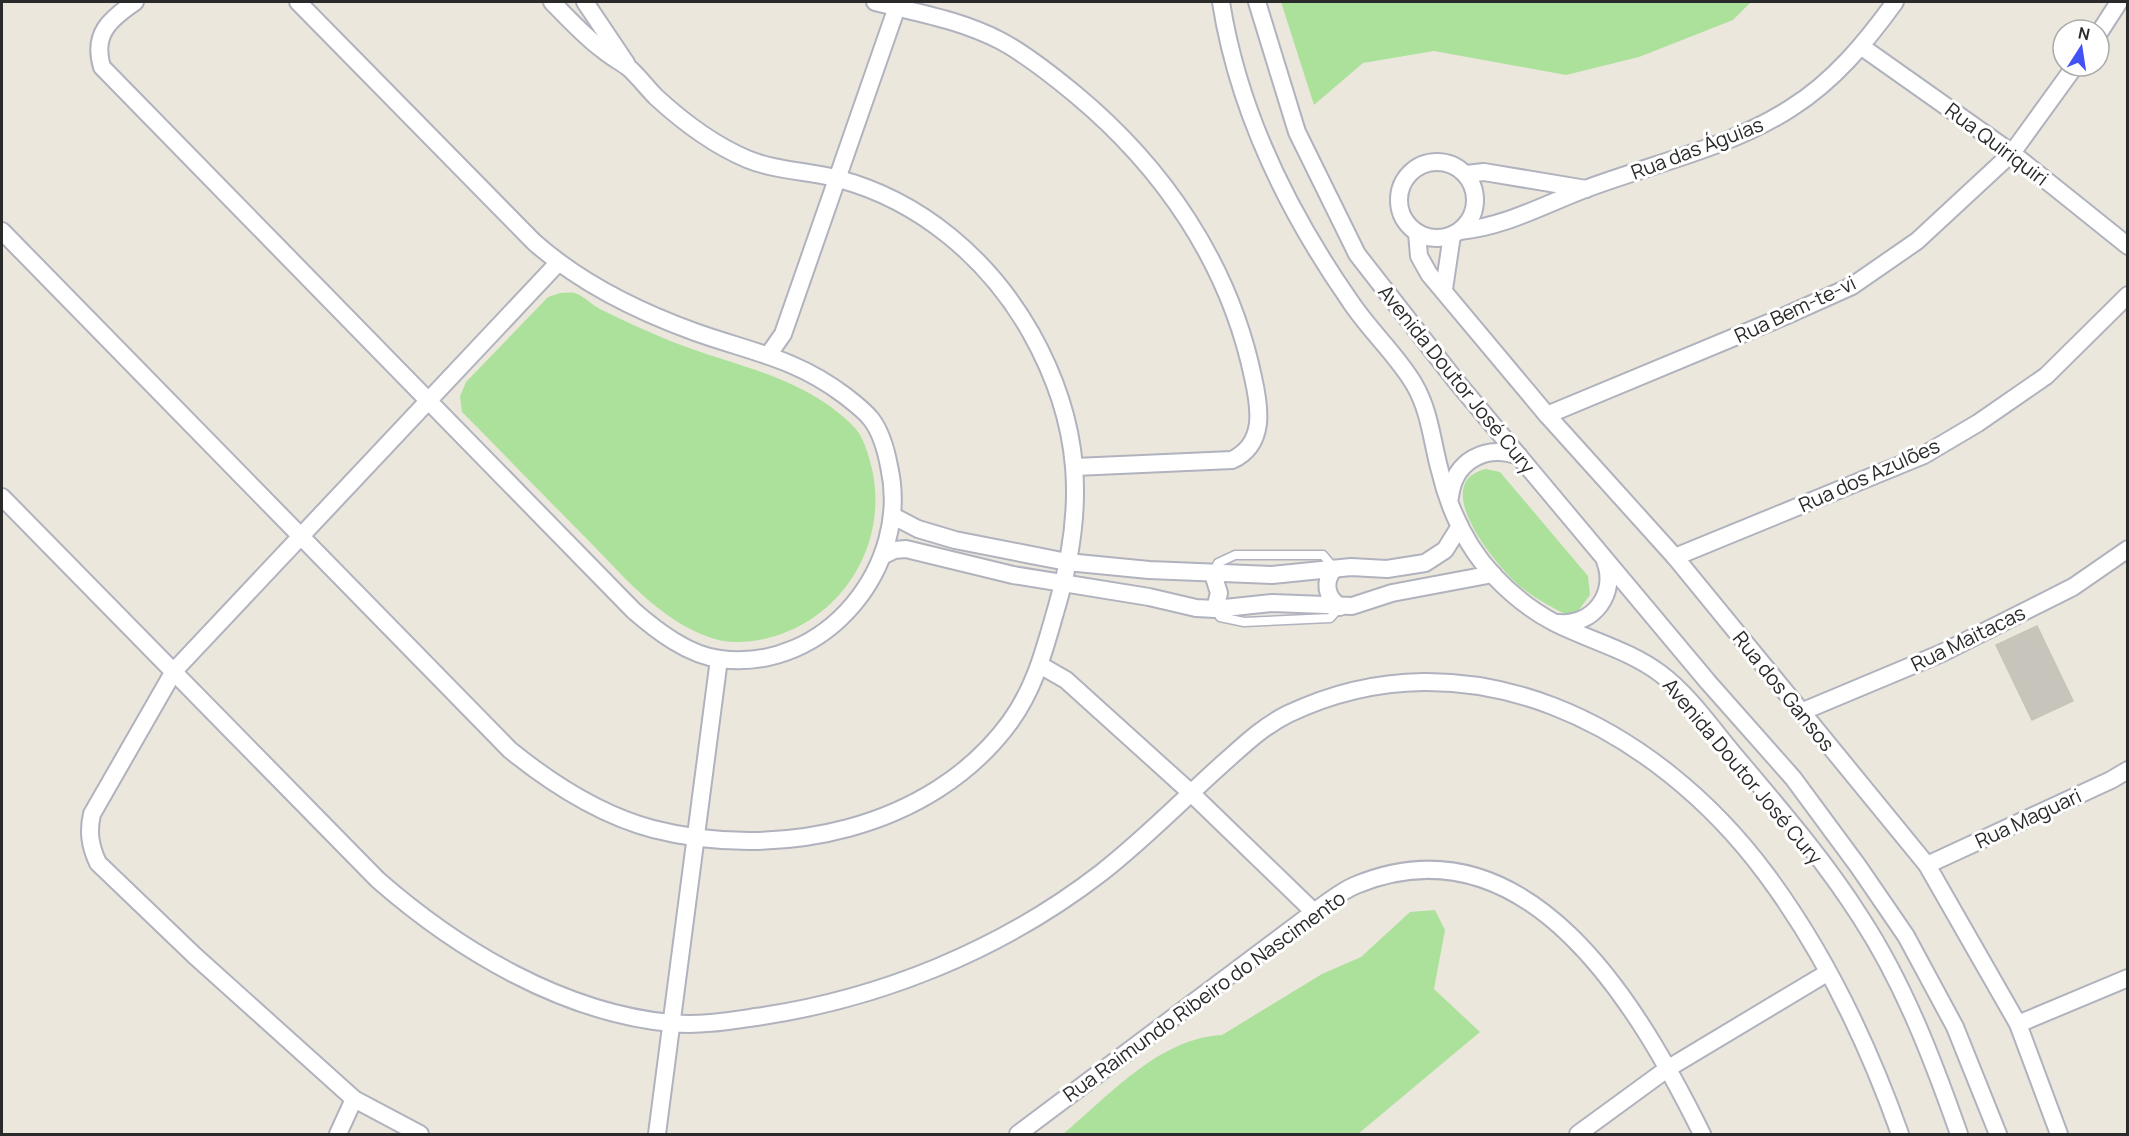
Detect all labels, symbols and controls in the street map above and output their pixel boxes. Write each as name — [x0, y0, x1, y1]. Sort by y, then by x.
north arrow — [2051, 18, 2111, 78]
text: N — [2076, 21, 2092, 45]
street label: Rua Quiriquiri — [1940, 96, 2054, 192]
street label: Rua das Águias — [1627, 110, 1767, 186]
street label: Rua Bem-te-vi — [1730, 269, 1860, 349]
street label: Avenida Doutor José Cury — [1372, 279, 1542, 479]
street label: Rua dos Azulões — [1794, 432, 1944, 518]
street label: Rua Maitacas — [1906, 599, 2030, 677]
street label: Rua dos Gansos — [1727, 625, 1841, 757]
street label: Avenida Doutor José Cury — [1657, 672, 1829, 870]
street label: Rua Maguari — [1971, 782, 2085, 854]
street label: Rua Raimundo Ribeiro do Nascimento — [1057, 884, 1351, 1108]

